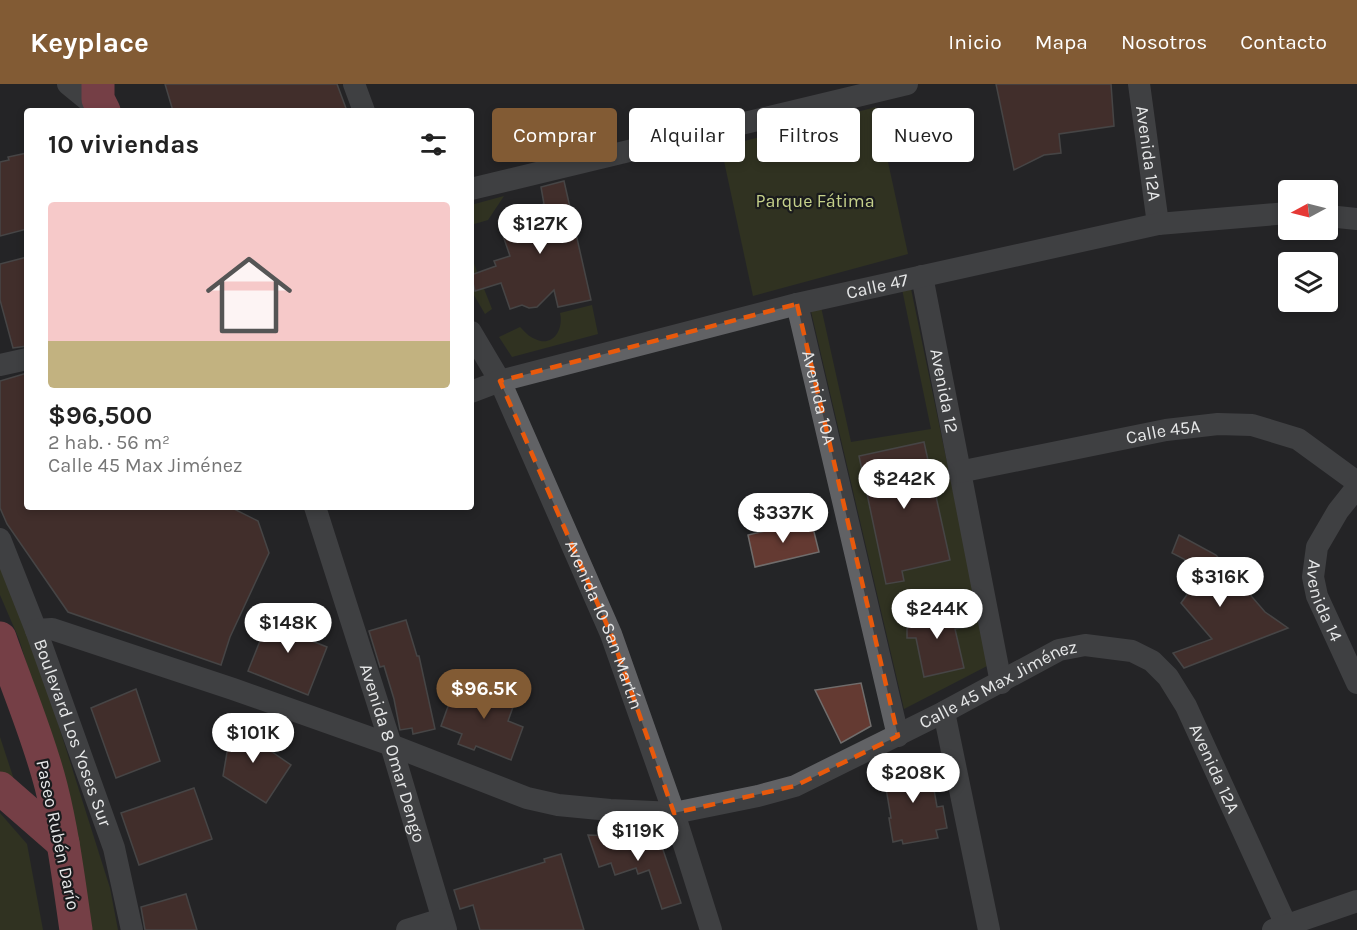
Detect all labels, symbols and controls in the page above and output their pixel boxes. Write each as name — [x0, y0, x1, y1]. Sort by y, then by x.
text: Keyplace — [30, 26, 149, 59]
text: Inicio — [948, 30, 1002, 54]
text: Mapa — [1035, 30, 1088, 54]
text: Nosotros — [1121, 30, 1207, 54]
text: Contacto — [1240, 30, 1327, 54]
street label: Avenida 12A — [1131, 104, 1166, 202]
chip: Comprar — [492, 108, 617, 162]
chip: Alquilar — [629, 108, 745, 162]
chip: Filtros — [757, 108, 860, 162]
chip: Nuevo — [872, 108, 974, 162]
icon: filters — [417, 128, 450, 161]
text: 10 viviendas — [48, 129, 199, 160]
north arrow — [1278, 180, 1338, 240]
map controls — [1278, 180, 1338, 312]
park label: Parque Fátima — [755, 190, 875, 212]
pin: $127K — [498, 204, 582, 255]
text: $127K — [512, 212, 568, 235]
icon: home — [195, 241, 303, 349]
button: layers — [1278, 252, 1338, 312]
street label: Calle 47 — [844, 269, 911, 304]
street label: Avenida 12 — [925, 347, 963, 435]
street label: Avenida 10A — [797, 348, 841, 447]
text: $96,500 — [48, 400, 152, 431]
street label: Calle 45A — [1124, 415, 1201, 449]
text: 2 hab. · 56 m² — [48, 431, 170, 454]
text: Calle 45 Max Jiménez — [48, 454, 242, 477]
pin: $242K — [862, 459, 946, 510]
text: $242K — [873, 467, 935, 490]
pin: $337K — [741, 493, 825, 544]
text: $337K — [752, 501, 814, 524]
street label: Avenida 10 San Martín — [560, 536, 648, 712]
pin: $316K — [1178, 557, 1262, 608]
street label: Avenida 14 — [1302, 558, 1347, 645]
text: $316K — [1191, 565, 1249, 588]
pin: $244K — [895, 589, 979, 640]
text: $244K — [906, 597, 968, 620]
pin: $148K — [246, 603, 330, 654]
text: $148K — [259, 611, 317, 634]
street label: Boulevard Los Yoses Sur — [29, 636, 117, 830]
street label: Calle 45 Max Jiménez — [915, 636, 1079, 734]
street label: Avenida 8 Omar Dengo — [355, 661, 430, 845]
pin: $96.5K — [435, 669, 533, 720]
text: $96.5K — [450, 677, 518, 700]
pin: $101K — [211, 713, 295, 764]
street label: Avenida 12A — [1185, 720, 1244, 817]
text: $101K — [226, 721, 280, 744]
pin: $208K — [871, 753, 955, 804]
street label: Paseo Rubén Darío — [31, 758, 85, 912]
text: $208K — [881, 761, 945, 784]
pin: $119K — [596, 811, 680, 862]
text: $119K — [611, 819, 665, 842]

